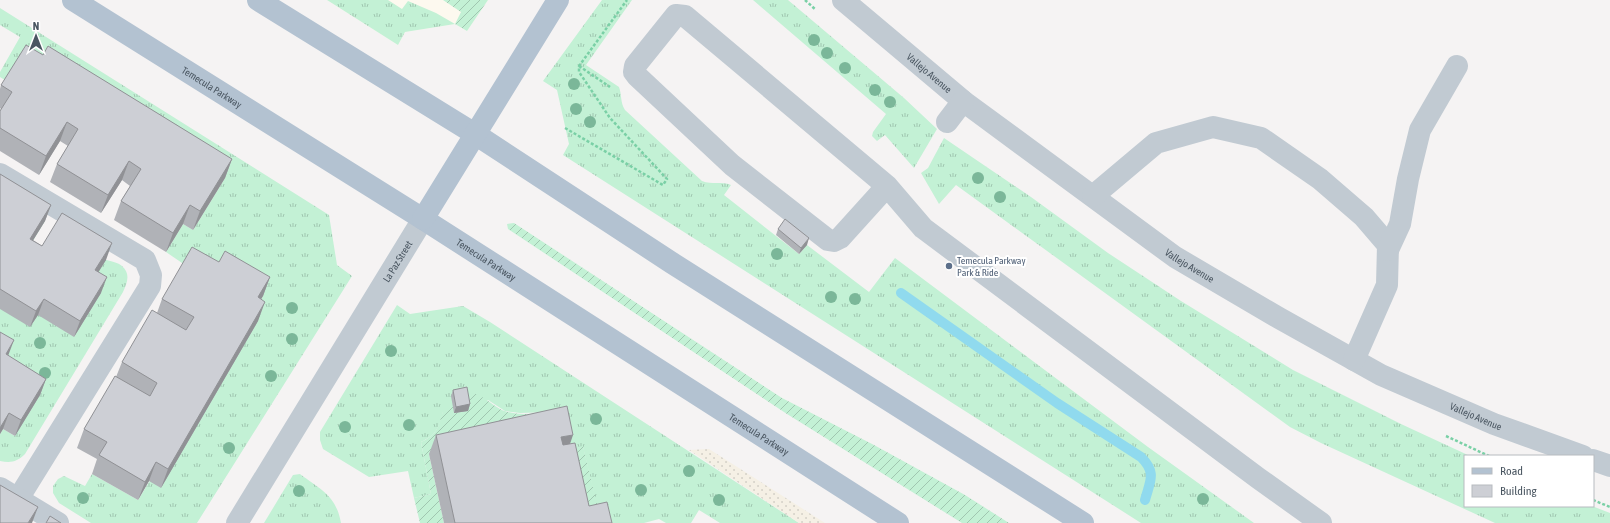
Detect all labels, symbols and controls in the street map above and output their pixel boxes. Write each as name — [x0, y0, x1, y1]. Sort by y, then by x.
north arrow — [16, 16, 56, 56]
text: N — [33, 20, 39, 32]
street label: Vallejo Avenue — [905, 51, 954, 95]
street label: Temecula Parkway — [180, 64, 244, 110]
street label: Temecula Parkway — [454, 236, 518, 283]
street label: La Paz Street — [380, 238, 414, 284]
street label: Vallejo Avenue — [1163, 246, 1217, 284]
place label: Temecula Parkway Park & Ride — [957, 255, 1026, 278]
marker: Temecula Parkway Park & Ride — [944, 261, 954, 271]
street label: Vallejo Avenue — [1448, 400, 1504, 432]
street label: Temecula Parkway — [727, 411, 791, 457]
legend — [1464, 455, 1594, 507]
text: Road — [1500, 464, 1523, 478]
text: Building — [1500, 484, 1538, 498]

